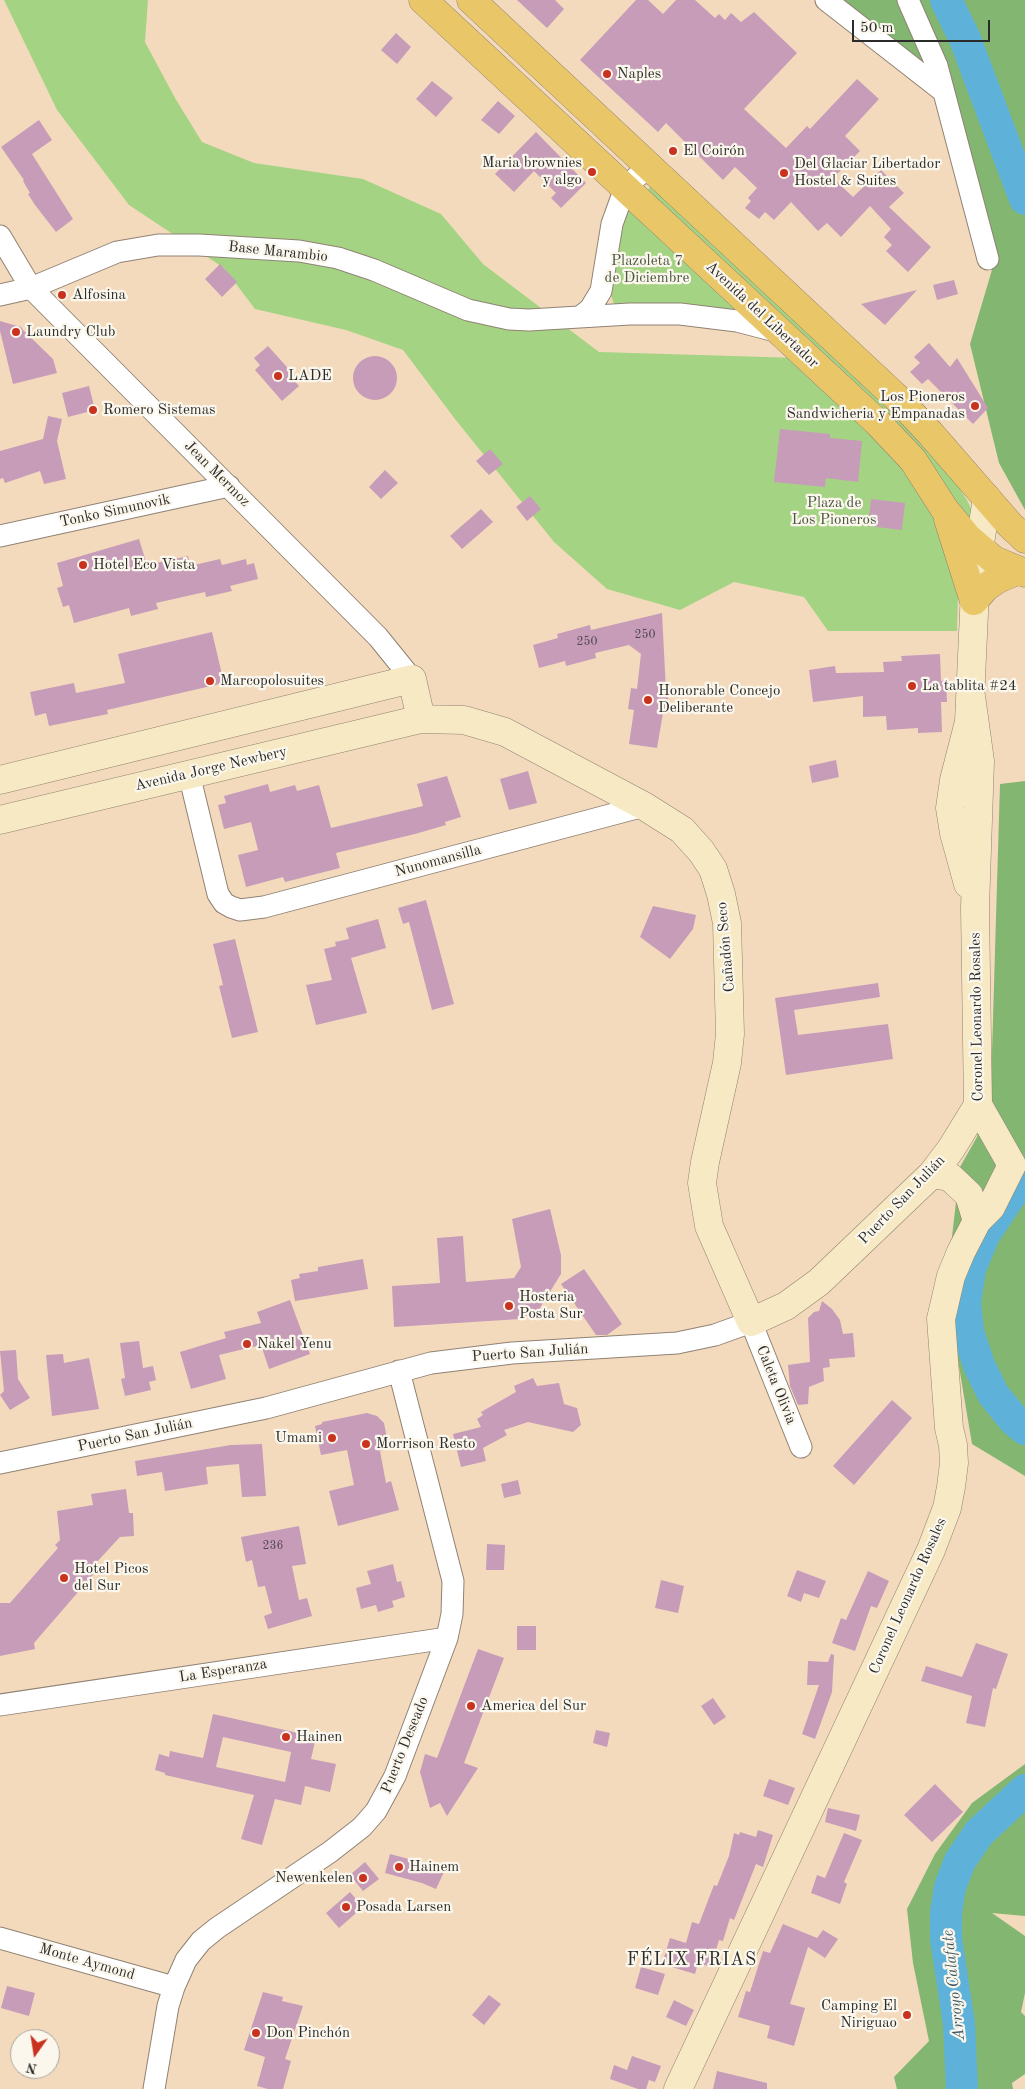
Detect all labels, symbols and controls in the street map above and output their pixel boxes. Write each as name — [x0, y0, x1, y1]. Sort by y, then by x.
scale bar — [855, 10, 992, 42]
text: 50 m — [860, 21, 894, 36]
place label: Naples — [617, 65, 661, 83]
marker: Naples — [601, 68, 613, 80]
place label: El Coirón — [683, 142, 745, 160]
marker: El Coirón — [667, 145, 679, 157]
place label: Maria brownies y algo — [482, 154, 582, 189]
place label: Del Glaciar Libertador Hostel & Suites — [794, 155, 940, 190]
marker: Maria brownies y algo — [586, 166, 598, 178]
marker: Del Glaciar Libertador Hostel & Suites — [778, 167, 790, 179]
street label: Base Marambio — [227, 238, 329, 266]
park label: Plazoleta 7 de Diciembre — [605, 252, 689, 287]
street label: Avenida del Libertador — [702, 258, 822, 372]
place label: Alfosina — [72, 286, 126, 304]
marker: Alfosina — [56, 289, 68, 301]
place label: Laundry Club — [26, 323, 115, 341]
marker: Laundry Club — [10, 326, 22, 338]
place label: LADE — [288, 367, 332, 385]
marker: LADE — [272, 370, 284, 382]
place label: Los Pioneros Sandwicheria y Empanadas — [786, 388, 965, 423]
marker: Los Pioneros Sandwicheria y Empanadas — [969, 400, 981, 412]
place label: Romero Sistemas — [103, 401, 216, 419]
marker: Romero Sistemas — [87, 404, 99, 416]
street label: Jean Mermoz — [180, 437, 254, 511]
street label: Tonko Simunovik — [58, 490, 172, 532]
park label: Plaza de Los Pioneros — [792, 494, 876, 529]
place label: Hotel Eco Vista — [93, 556, 195, 574]
marker: Hotel Eco Vista — [77, 559, 89, 571]
house number: 250 — [635, 628, 655, 642]
house number: 250 — [577, 635, 597, 649]
place label: Marcopolosuites — [220, 672, 324, 690]
marker: Marcopolosuites — [204, 675, 216, 687]
place label: La tablita #24 — [922, 677, 1017, 695]
marker: La tablita #24 — [906, 680, 918, 692]
place label: Honorable Concejo Deliberante — [658, 682, 780, 717]
marker: Honorable Concejo Deliberante — [642, 694, 654, 706]
street label: Avenida Jorge Newbery — [133, 743, 289, 795]
street label: Nunomansilla — [393, 841, 483, 881]
street label: Cañadón Seco — [713, 901, 739, 993]
street label: Coronel Leonardo Rosales — [967, 932, 987, 1102]
street label: Puerto San Julián — [855, 1152, 949, 1248]
place label: Hosteria Posta Sur — [519, 1288, 583, 1323]
marker: Hosteria Posta Sur — [503, 1300, 515, 1312]
place label: Nakel Yenu — [257, 1335, 332, 1353]
marker: Nakel Yenu — [241, 1338, 253, 1350]
street label: Puerto San Julián — [471, 1340, 589, 1366]
street label: Caleta Olivia — [752, 1343, 800, 1427]
street label: Puerto San Julián — [76, 1414, 194, 1456]
place label: Umami — [275, 1429, 322, 1447]
marker: Umami — [326, 1432, 338, 1444]
place label: Morrison Resto — [376, 1435, 475, 1453]
marker: Morrison Resto — [360, 1438, 372, 1450]
street label: Coronel Leonardo Rosales — [865, 1515, 951, 1677]
house number: 236 — [263, 1539, 283, 1553]
place label: Hotel Picos del Sur — [74, 1560, 148, 1595]
marker: Hotel Picos del Sur — [58, 1572, 70, 1584]
street label: La Esperanza — [178, 1655, 268, 1687]
street label: Puerto Deseado — [377, 1694, 433, 1796]
place label: America del Sur — [481, 1697, 586, 1715]
marker: America del Sur — [465, 1700, 477, 1712]
place label: Hainen — [296, 1728, 342, 1746]
marker: Hainen — [280, 1731, 292, 1743]
place label: Hainem — [409, 1858, 459, 1876]
marker: Hainem — [393, 1861, 405, 1873]
place label: Newenkelen — [275, 1869, 353, 1887]
marker: Newenkelen — [357, 1872, 369, 1884]
place label: Posada Larsen — [356, 1898, 451, 1916]
marker: Posada Larsen — [340, 1901, 352, 1913]
water label: Arroyo Calafate — [939, 1929, 969, 2041]
street label: Monte Aymond — [37, 1940, 137, 1984]
district label: FÉLIX FRIAS — [625, 1949, 759, 1971]
place label: Camping El Niriguao — [821, 1997, 897, 2032]
marker: Camping El Niriguao — [901, 2009, 913, 2021]
place label: Don Pinchón — [266, 2024, 350, 2042]
marker: Don Pinchón — [250, 2027, 262, 2039]
north arrow — [10, 2029, 60, 2079]
text: N — [25, 2060, 39, 2076]

